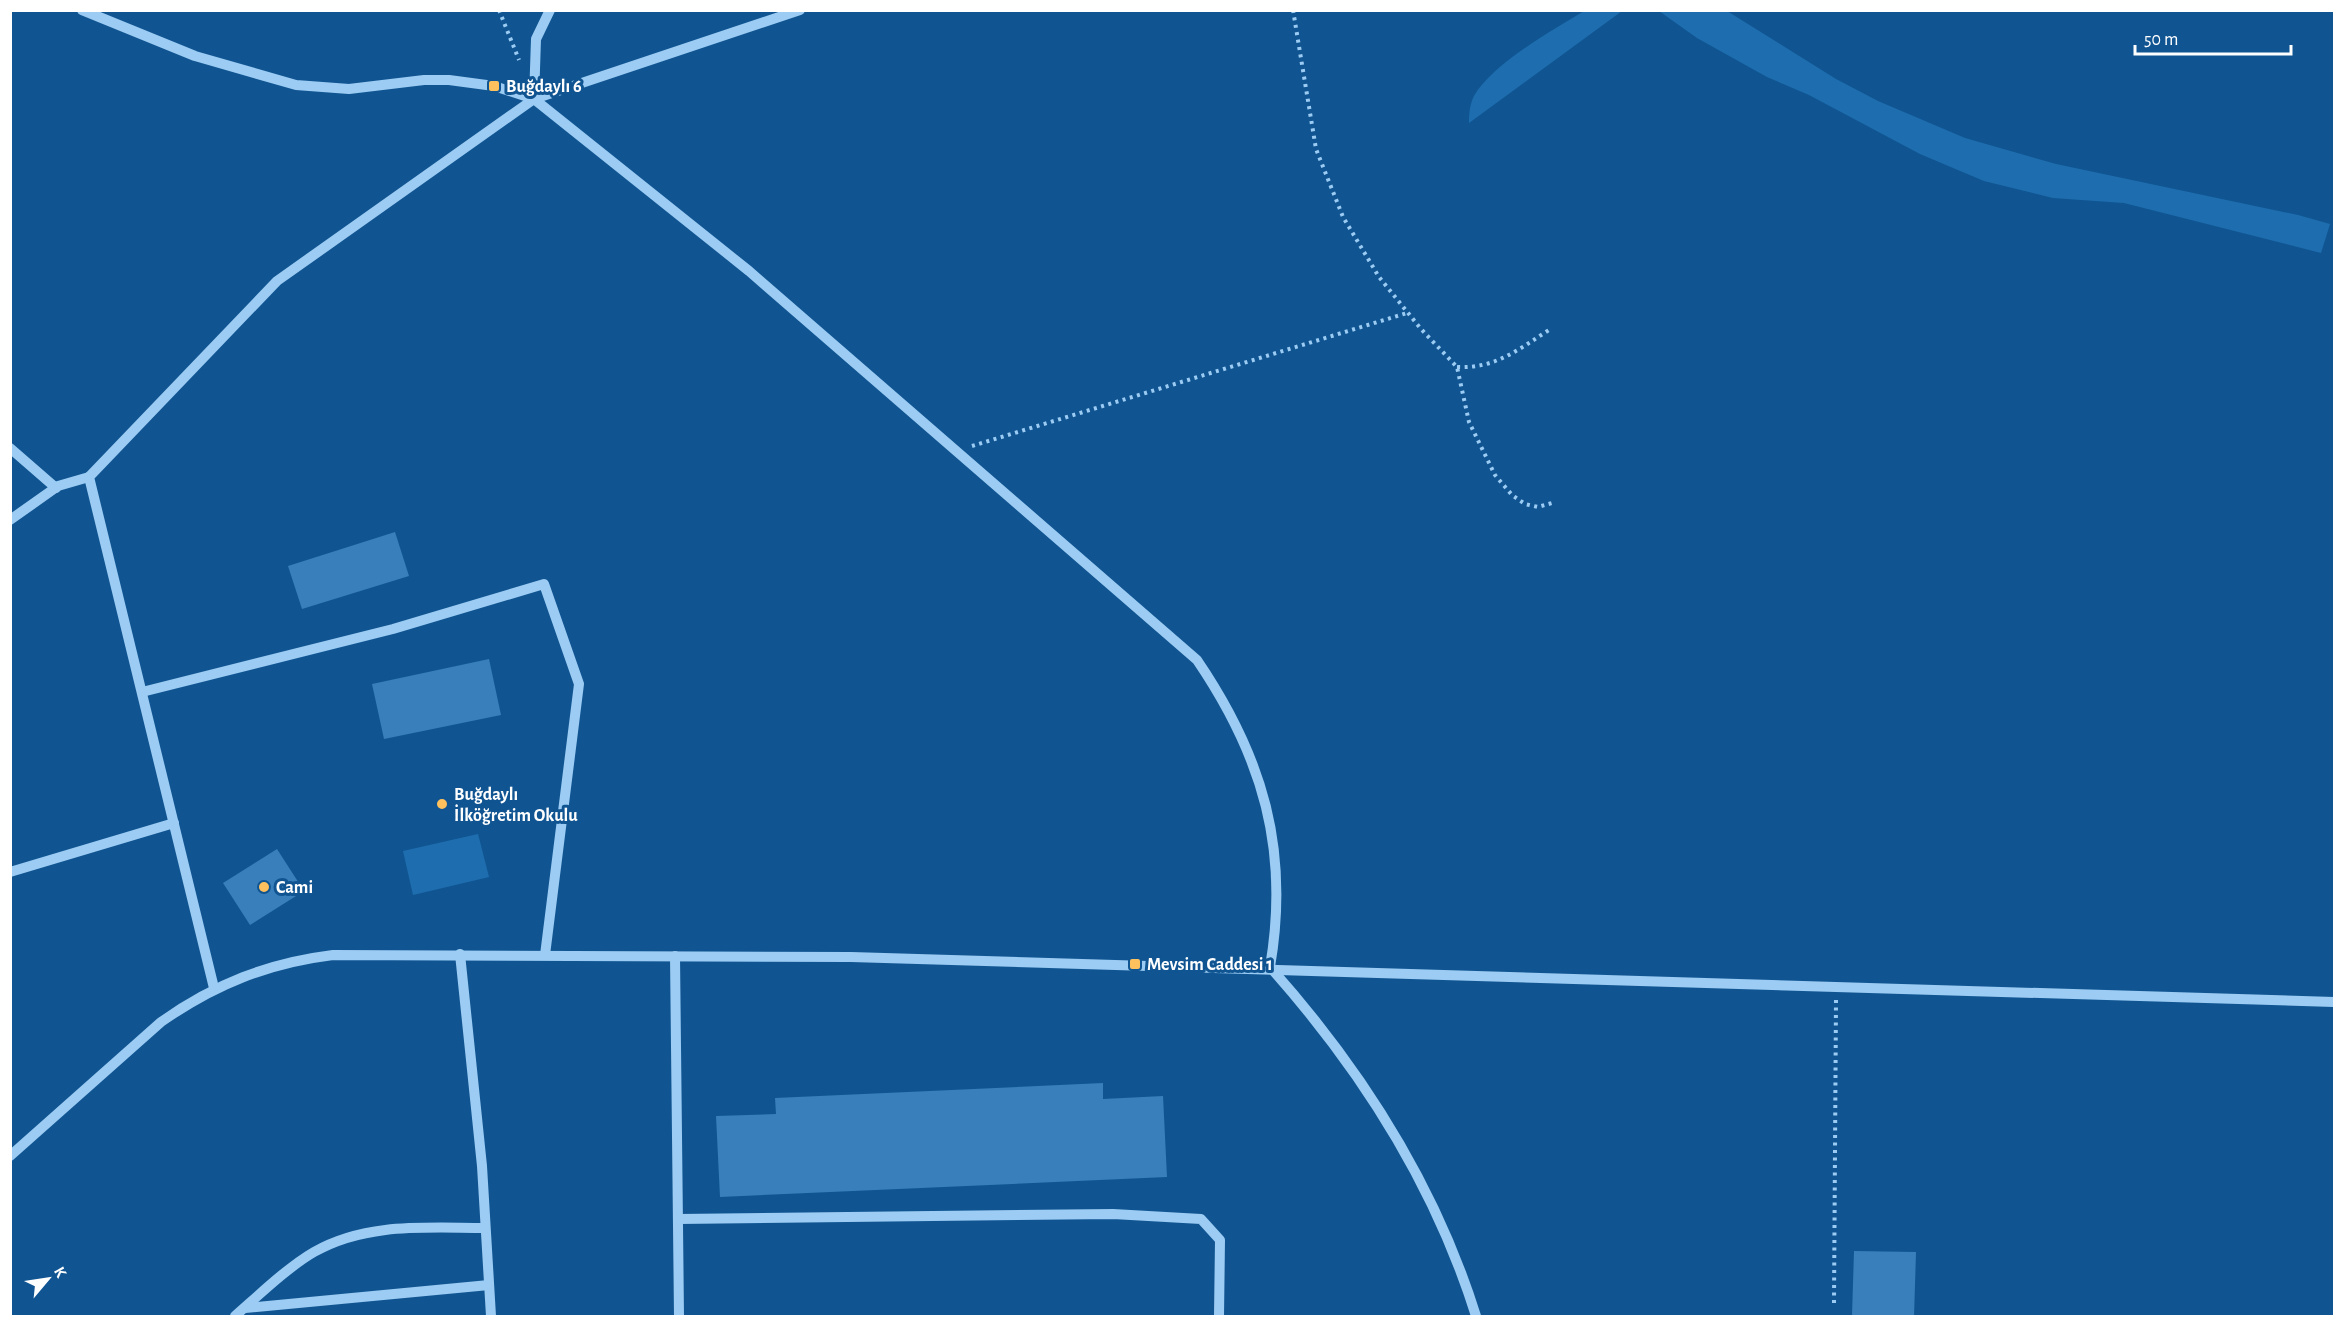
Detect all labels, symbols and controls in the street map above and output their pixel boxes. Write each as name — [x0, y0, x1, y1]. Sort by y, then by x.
scale bar — [2135, 18, 2291, 56]
text: 50 m — [2144, 31, 2178, 49]
place label: Buğdaylı 6 — [506, 78, 582, 96]
marker: Buğdaylı 6 — [487, 79, 501, 93]
place label: Buğdaylı İlköğretim Okulu — [454, 786, 578, 825]
marker: Buğdaylı İlköğretim Okulu — [435, 797, 449, 811]
place label: Cami — [276, 879, 313, 897]
marker: Cami — [257, 880, 271, 894]
place label: Mevsim Caddesi 1 — [1147, 956, 1273, 974]
marker: Mevsim Caddesi 1 — [1128, 957, 1142, 971]
north arrow — [18, 1249, 78, 1309]
text: K — [51, 1264, 70, 1281]

